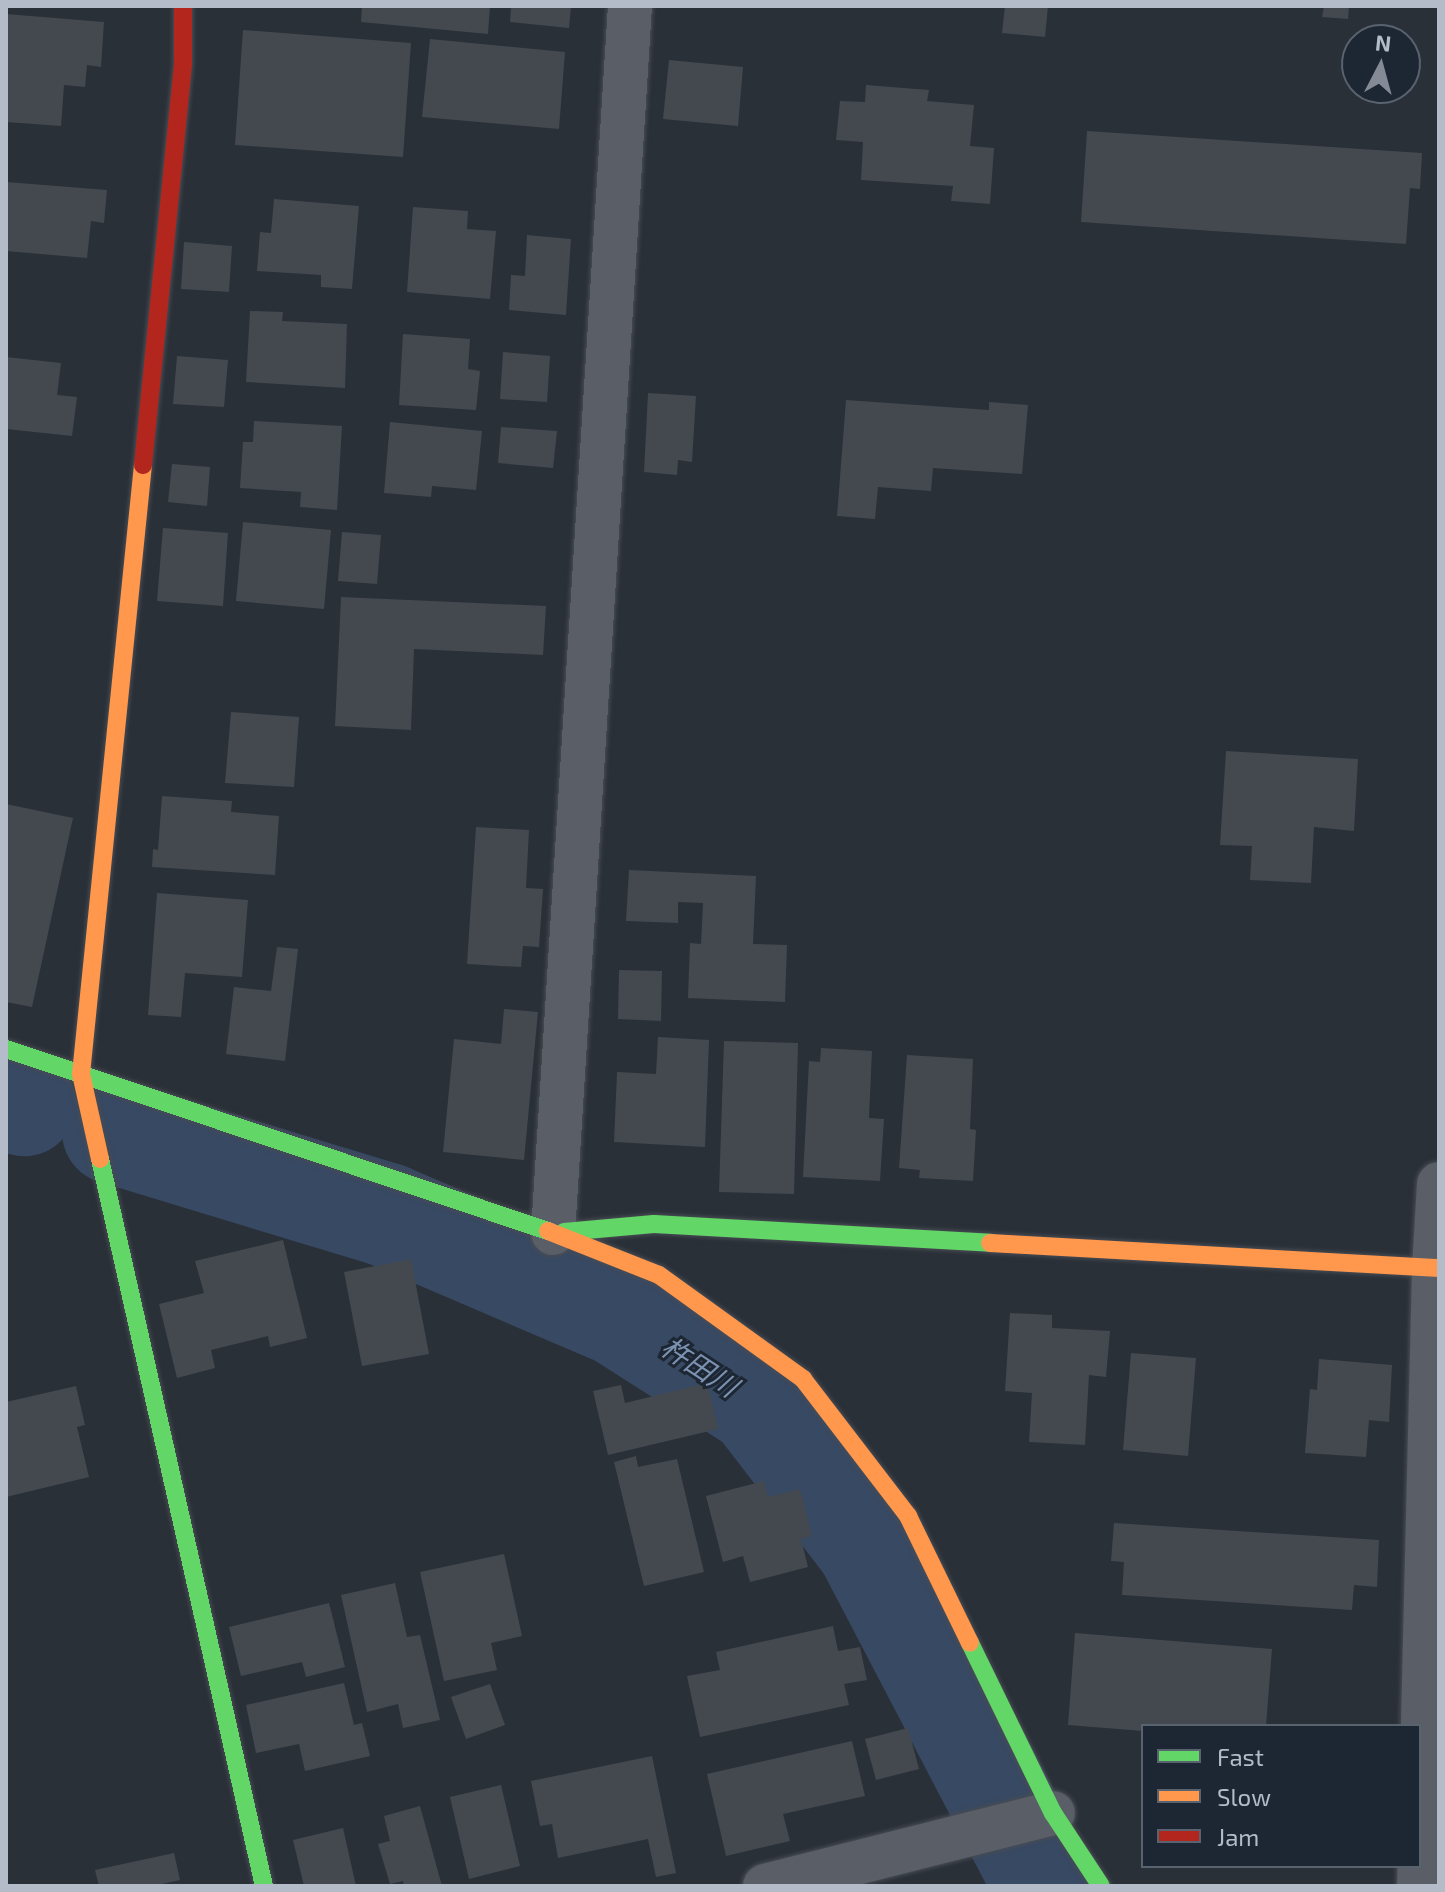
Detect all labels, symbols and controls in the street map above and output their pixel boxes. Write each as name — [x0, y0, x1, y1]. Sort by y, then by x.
north arrow — [1341, 24, 1421, 104]
text: N — [1374, 28, 1393, 56]
water label: 杵田川 — [656, 1329, 744, 1403]
legend — [1141, 1724, 1421, 1868]
text: Fast — [1217, 1742, 1264, 1771]
text: Slow — [1217, 1782, 1271, 1811]
text: Jam — [1217, 1822, 1259, 1851]

